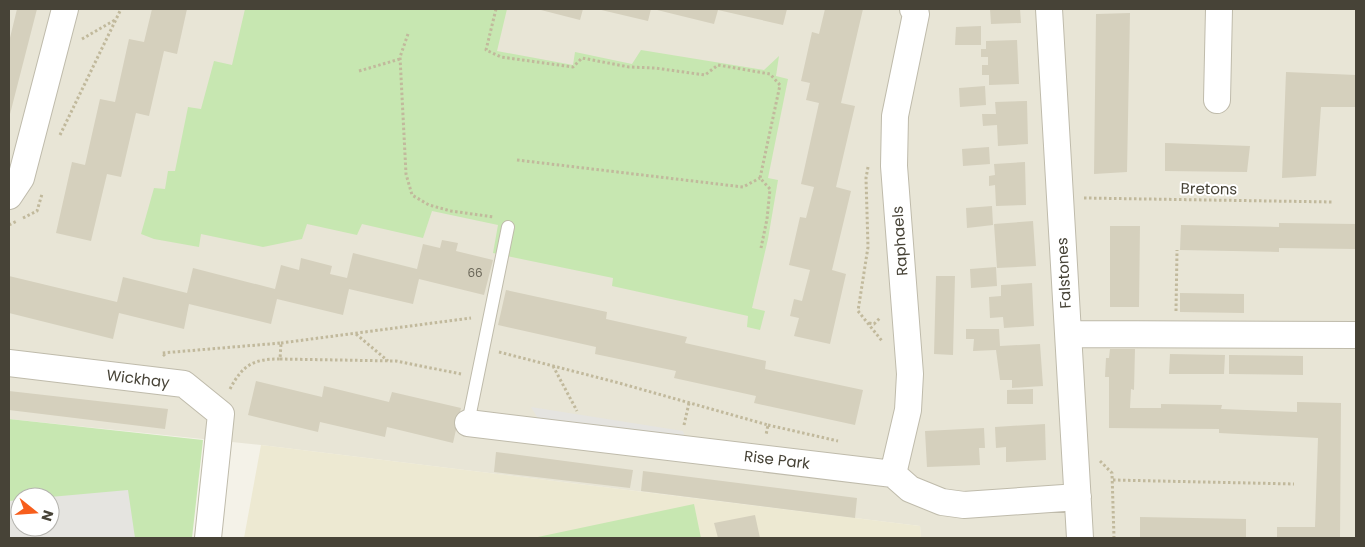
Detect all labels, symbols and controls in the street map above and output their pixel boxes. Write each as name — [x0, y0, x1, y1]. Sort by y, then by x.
street label: Bretons — [1181, 178, 1238, 199]
street label: Raphaels — [887, 205, 912, 277]
street label: Falstones — [1051, 237, 1076, 309]
house number: 66 — [467, 264, 483, 281]
street label: Wickhay — [105, 364, 171, 393]
street label: Rise Park — [743, 445, 811, 474]
north arrow — [10, 487, 60, 537]
text: N — [36, 508, 59, 524]

